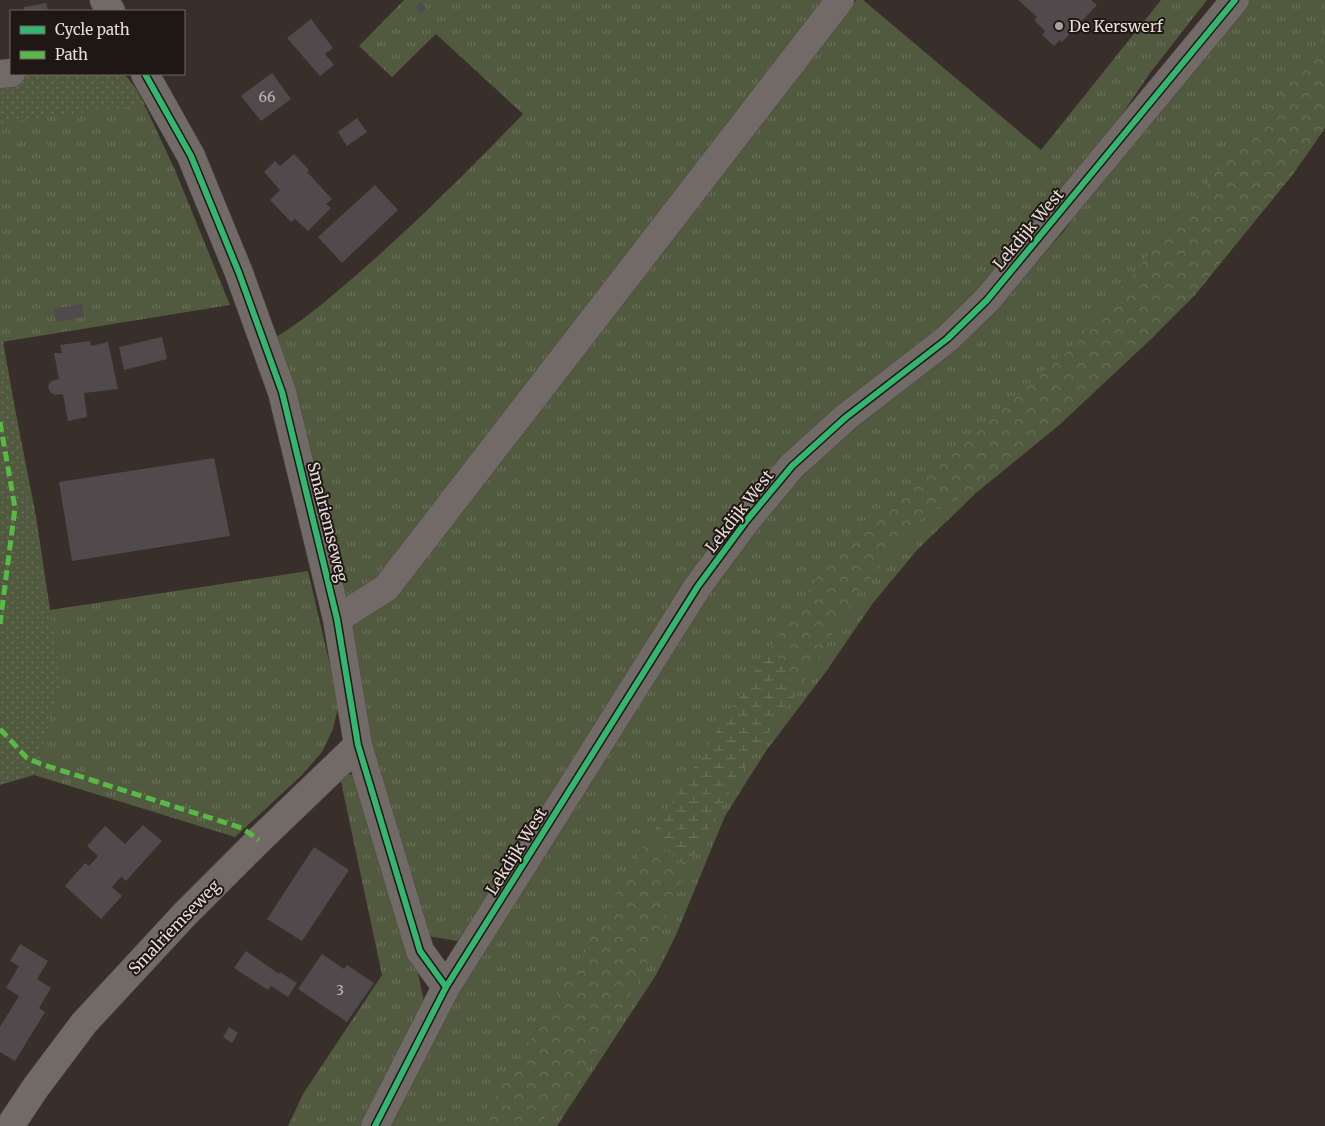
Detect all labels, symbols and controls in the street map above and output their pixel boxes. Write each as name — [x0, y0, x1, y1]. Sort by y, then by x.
legend — [10, 10, 185, 75]
place label: De Kerswerf — [1069, 16, 1164, 36]
text: Cycle path — [55, 20, 130, 39]
marker: De Kerswerf — [1053, 20, 1065, 32]
text: Path — [55, 45, 88, 64]
house number: 66 — [259, 88, 275, 106]
street label: Lekdijk West — [988, 184, 1068, 273]
street label: Smalriemseweg — [303, 460, 353, 585]
street label: Lekdijk West — [701, 465, 778, 556]
street label: Lekdijk West — [481, 803, 551, 898]
street label: Smalriemseweg — [124, 875, 224, 978]
house number: 3 — [336, 981, 344, 999]

